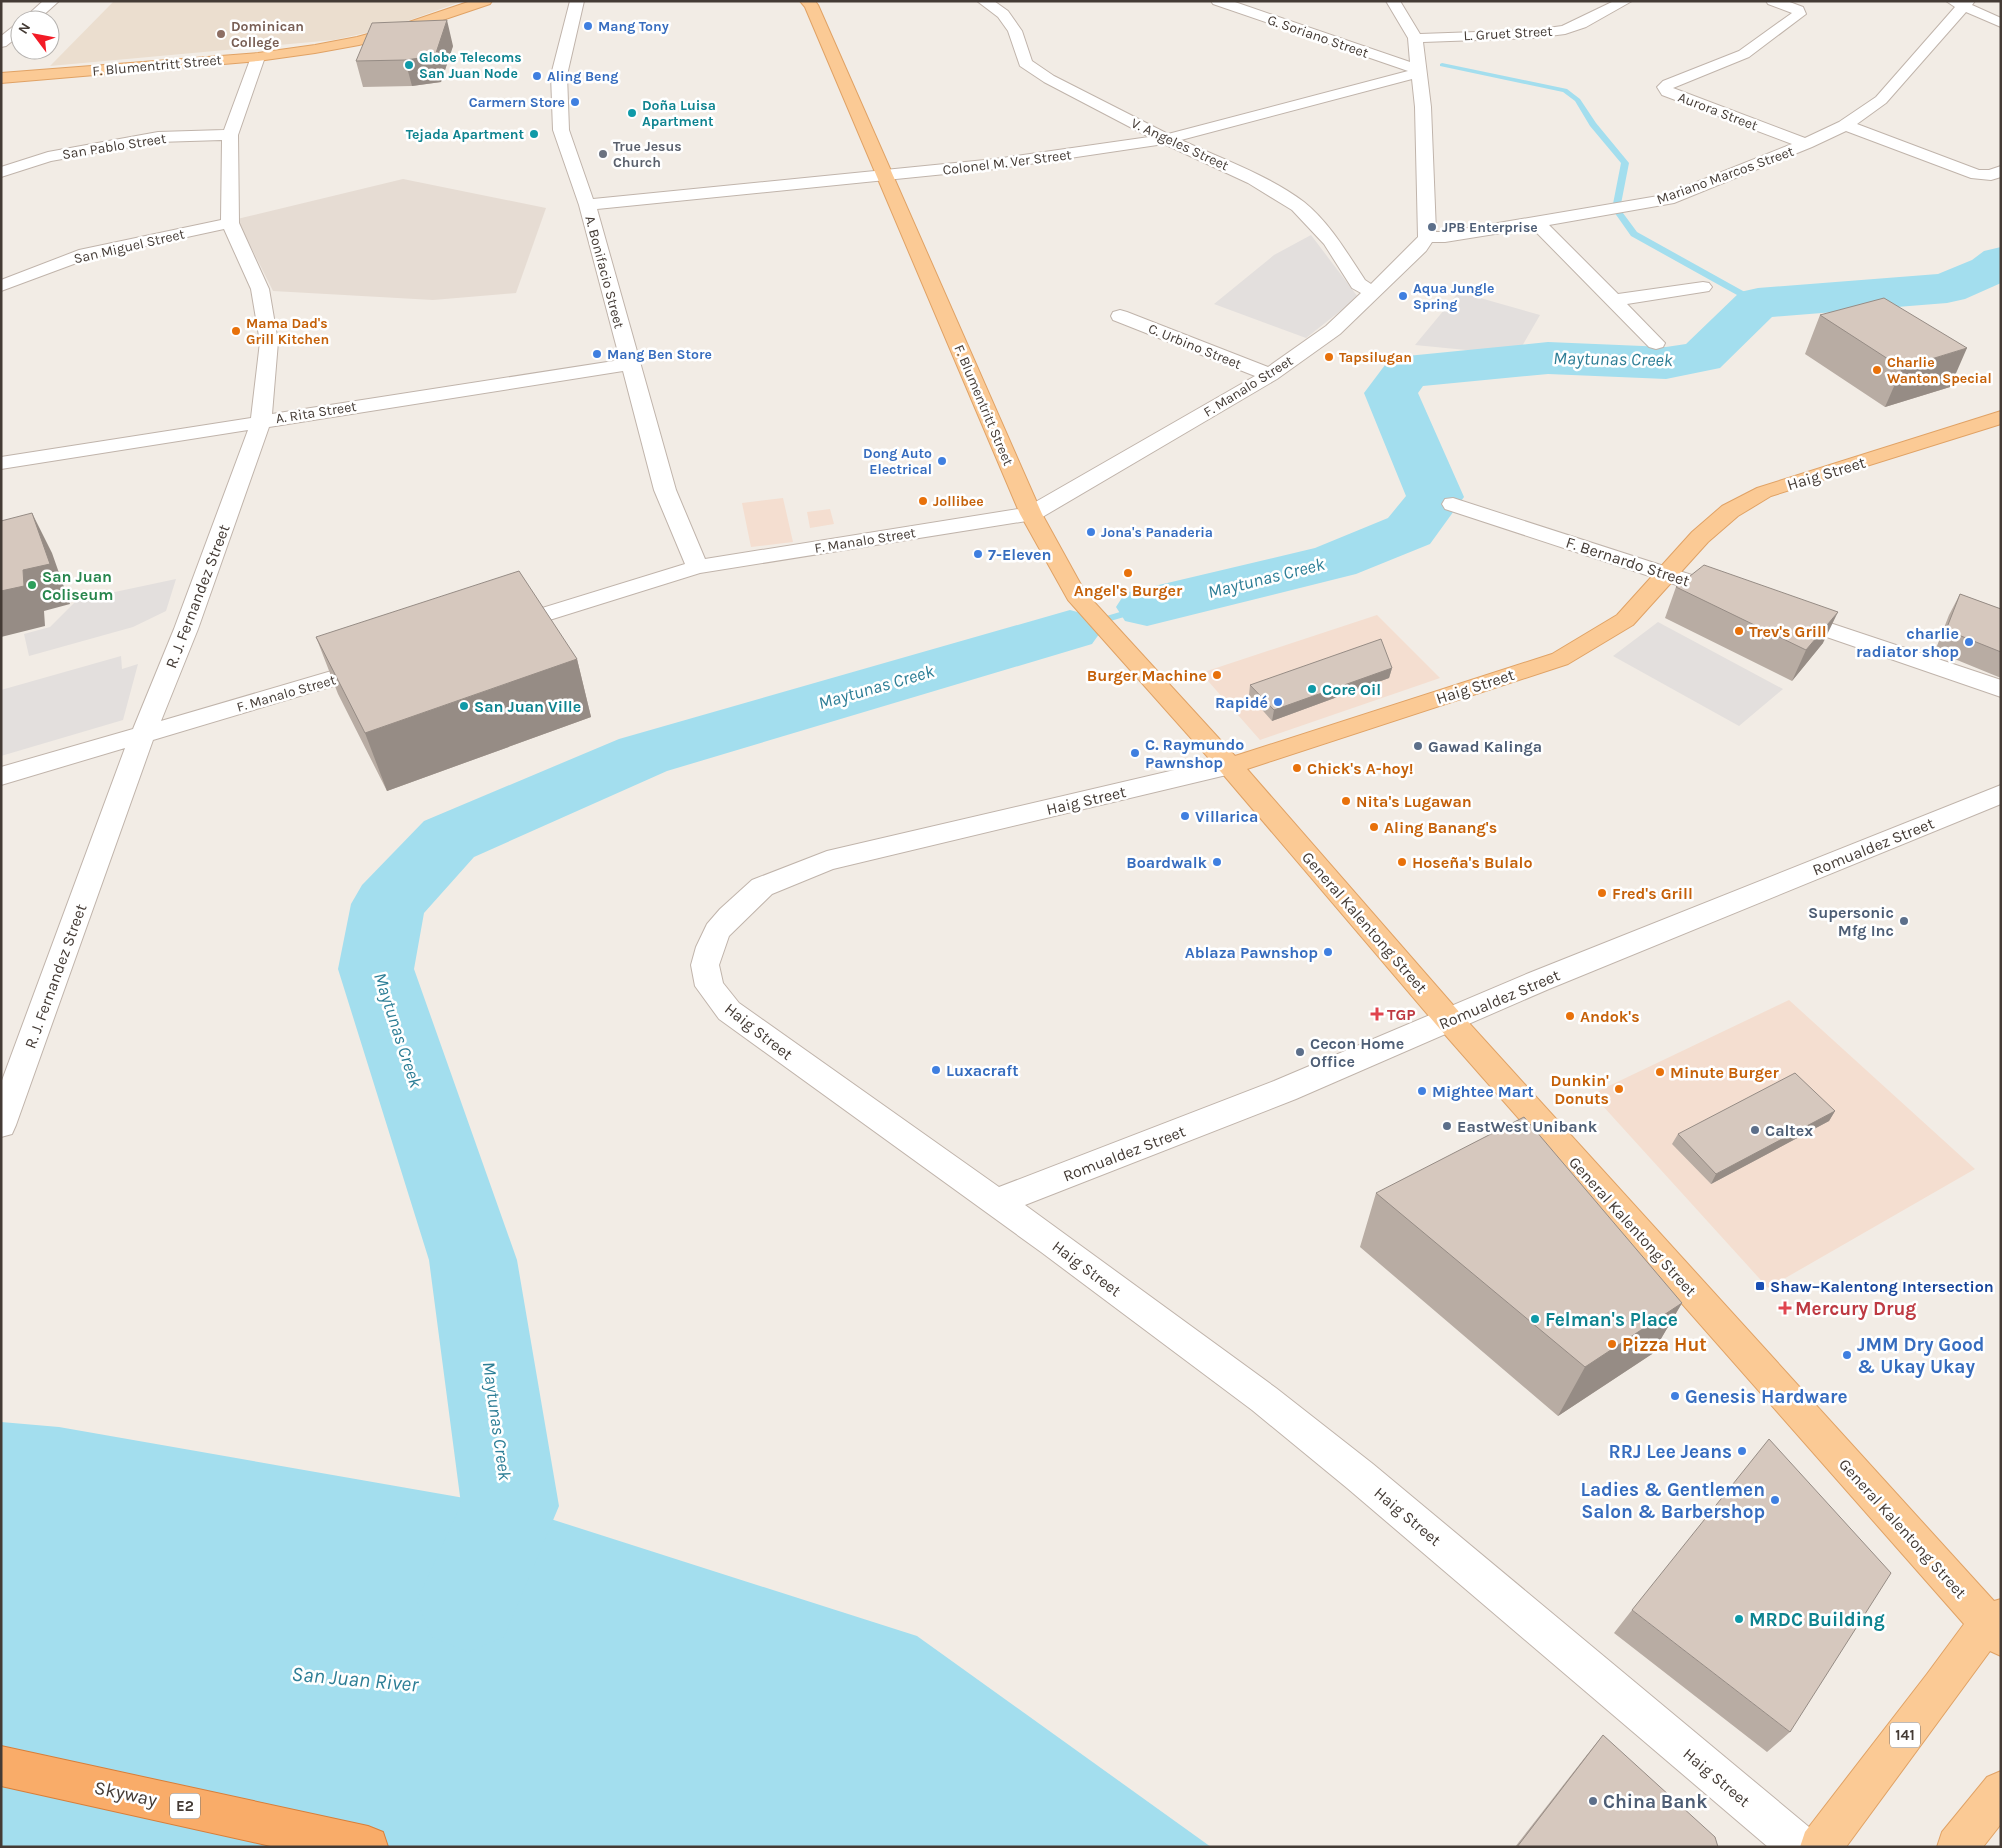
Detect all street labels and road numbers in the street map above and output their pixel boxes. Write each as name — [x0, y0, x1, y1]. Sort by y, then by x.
street label: G. Soriano Street — [1265, 11, 1371, 62]
street label: L. Gruet Street — [1463, 23, 1553, 44]
street label: F. Blumentritt Street — [92, 51, 222, 80]
street label: Aurora Street — [1676, 89, 1760, 134]
street label: V. Angeles Street — [1128, 114, 1231, 174]
street label: San Pablo Street — [61, 130, 167, 163]
street label: Mariano Marcos Street — [1654, 143, 1796, 208]
street label: Colonel M. Ver Street — [942, 146, 1073, 179]
street label: A. Bonifacio Street — [581, 214, 628, 330]
street label: San Miguel Street — [72, 225, 186, 268]
street label: C. Urbino Street — [1146, 320, 1244, 373]
street label: F. Blumentritt Street — [950, 342, 1017, 468]
street label: F. Manalo Street — [1200, 352, 1296, 421]
street label: A. Rita Street — [275, 398, 358, 427]
street label: Haig Street — [1785, 453, 1868, 494]
street label: R. J. Fernandez Street — [161, 522, 234, 671]
street label: F. Manalo Street — [813, 524, 917, 557]
street label: F. Bernardo Street — [1563, 532, 1692, 590]
street label: Haig Street — [1434, 665, 1517, 708]
street label: F. Manalo Street — [235, 671, 338, 716]
street label: Haig Street — [1044, 782, 1128, 819]
street label: Romualdez Street — [1810, 813, 1937, 880]
street label: General Kalentong Street — [1298, 848, 1431, 997]
street label: R. J. Fernandez Street — [20, 901, 91, 1051]
street label: Romualdez Street — [1436, 965, 1563, 1034]
street label: Haig Street — [721, 999, 796, 1064]
street label: Romualdez Street — [1060, 1121, 1188, 1186]
street label: General Kalentong Street — [1565, 1153, 1700, 1300]
street label: Haig Street — [1049, 1236, 1125, 1300]
street label: General Kalentong Street — [1835, 1455, 1970, 1602]
street label: Haig Street — [1371, 1483, 1445, 1550]
road number: 141 — [1890, 1722, 1920, 1748]
street label: Haig Street — [1680, 1744, 1754, 1811]
street label: Skyway — [92, 1777, 159, 1811]
road number: E2 — [170, 1794, 200, 1818]

